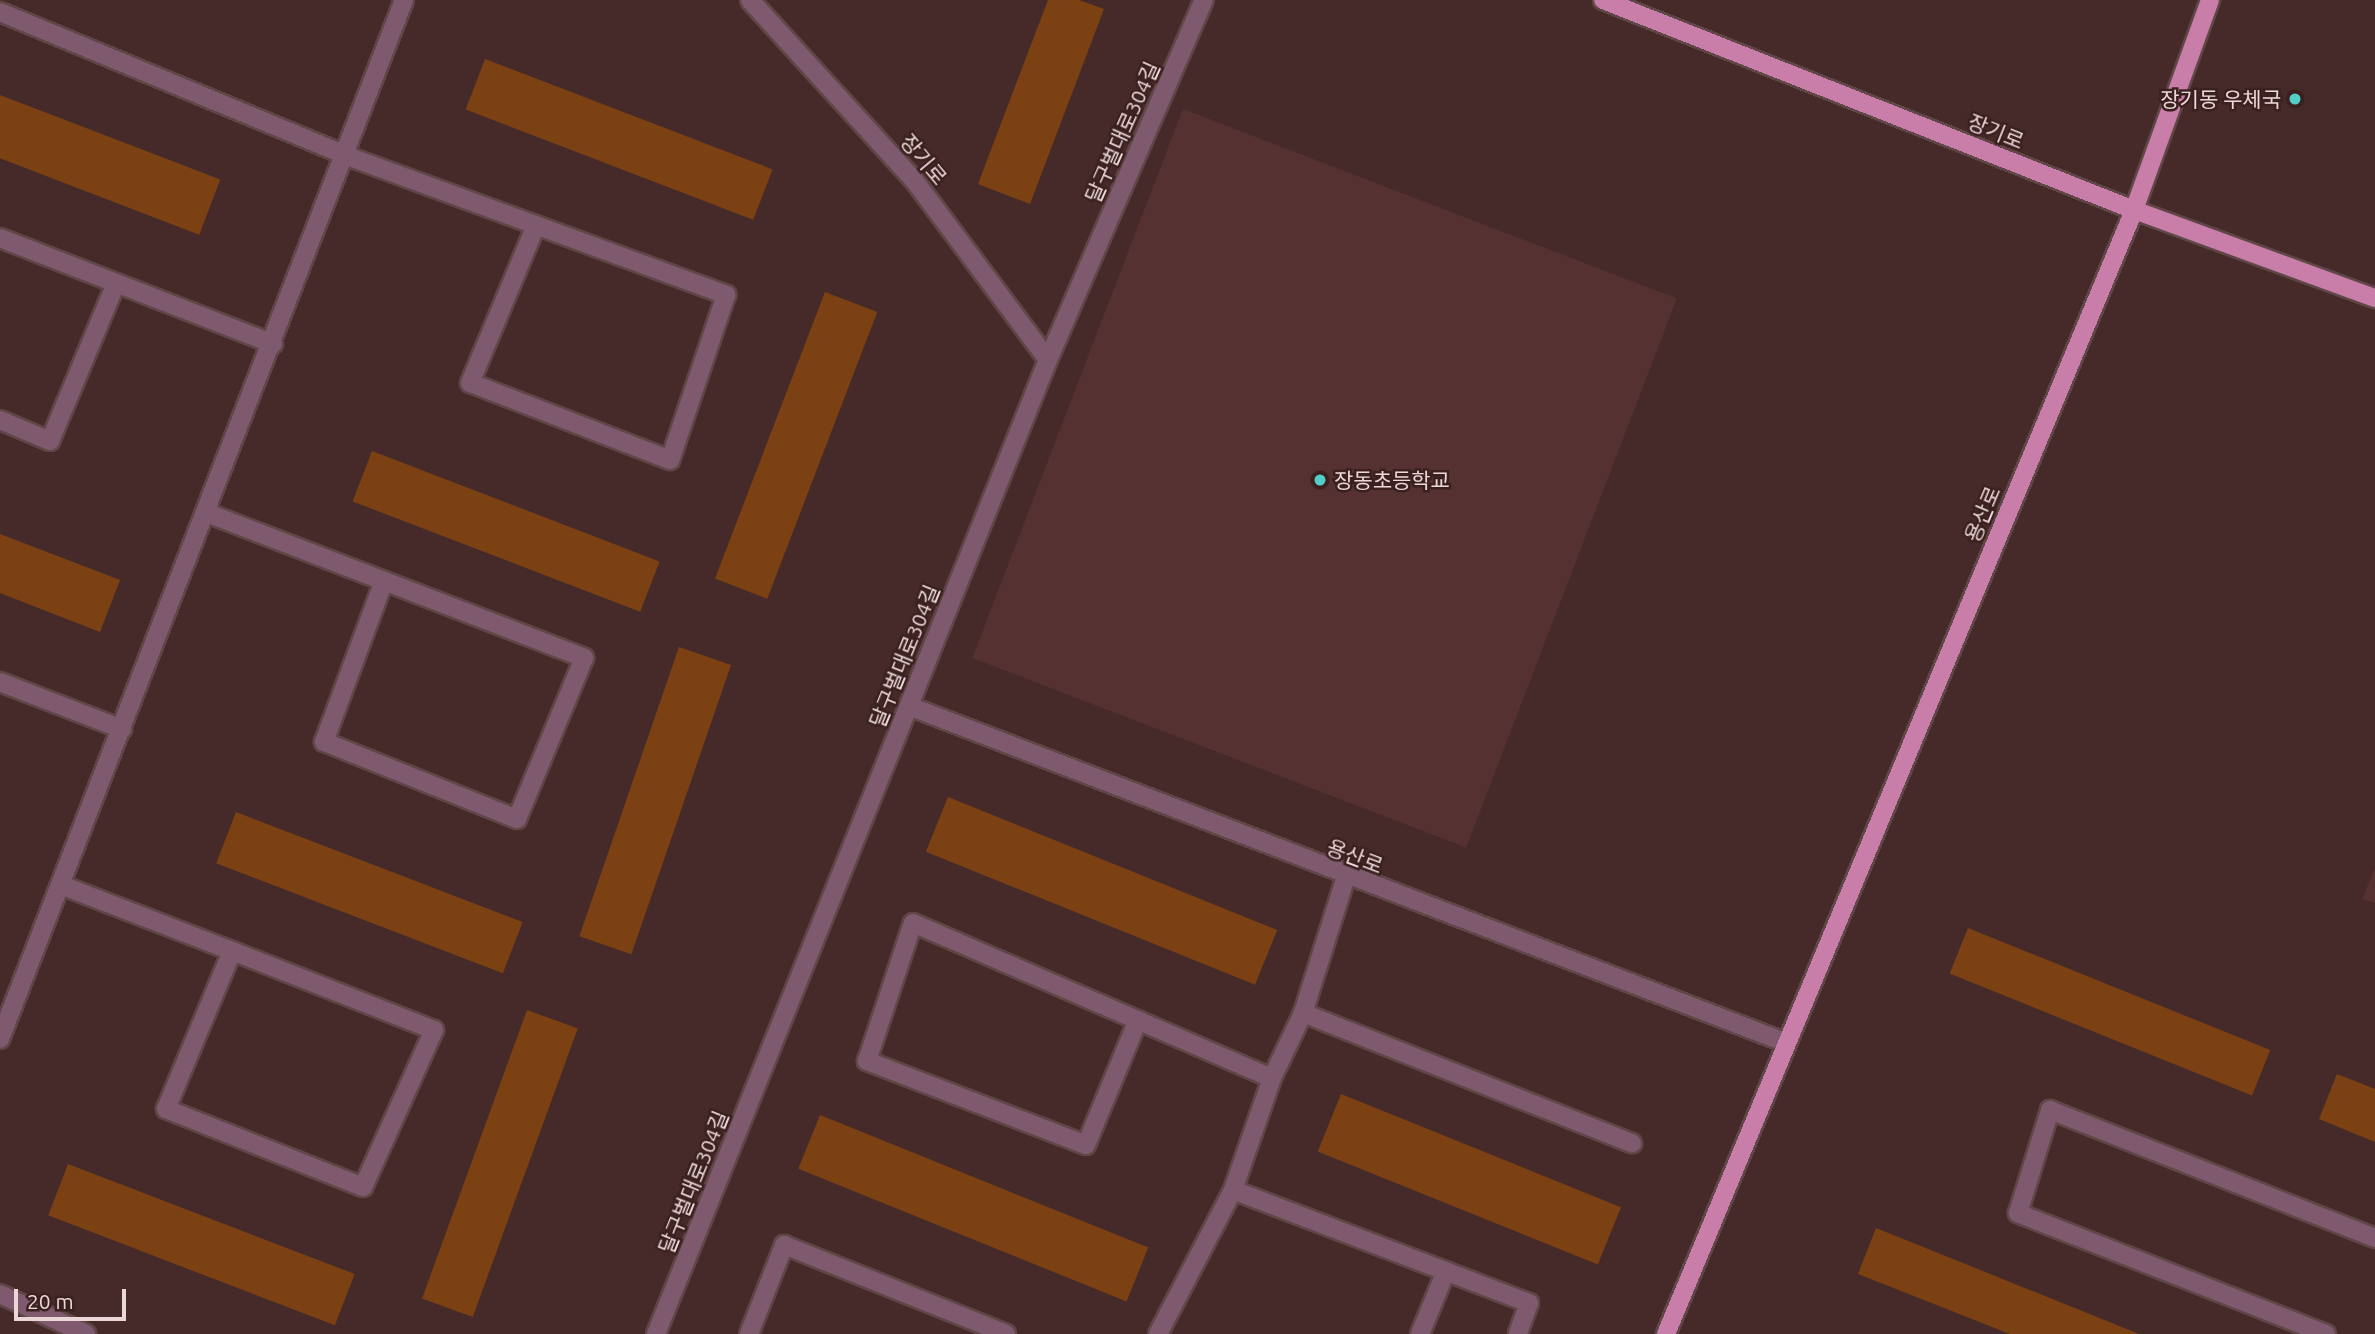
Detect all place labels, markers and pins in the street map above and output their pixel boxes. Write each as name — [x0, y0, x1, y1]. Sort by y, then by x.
place label: 장기동 우체국 — [2160, 86, 2281, 112]
marker: 장기동 우체국 — [2287, 91, 2303, 107]
place label: 장동초등학교 — [1334, 467, 1450, 493]
marker: 장동초등학교 — [1312, 472, 1328, 488]

